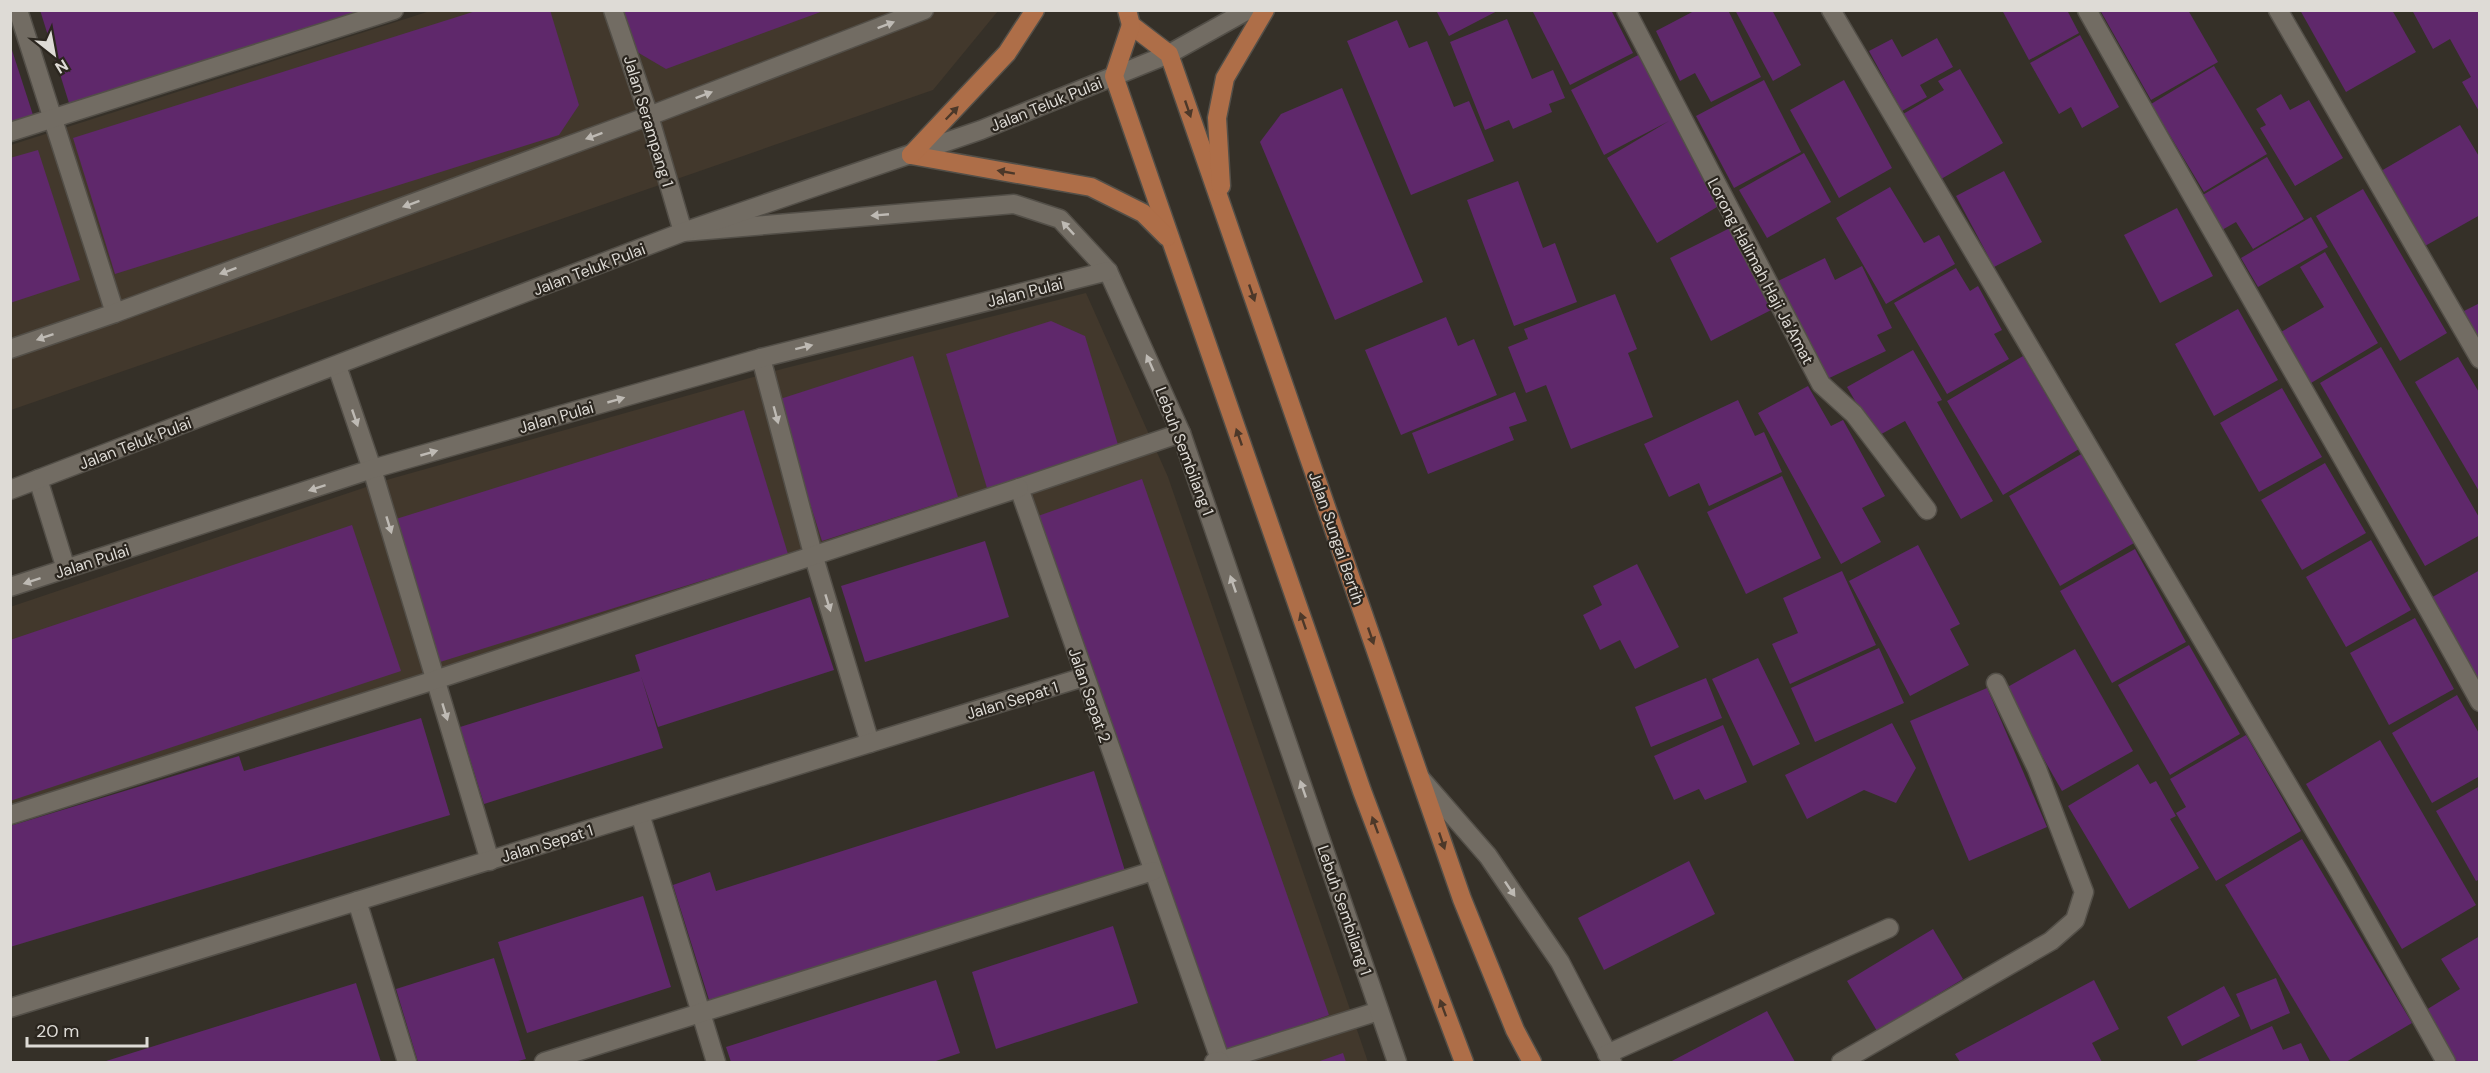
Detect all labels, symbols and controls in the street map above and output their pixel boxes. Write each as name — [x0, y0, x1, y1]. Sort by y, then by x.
one-way arrow — [877, 20, 895, 29]
north arrow — [24, 24, 84, 84]
street label: Jalan Serampang 1 — [619, 53, 678, 189]
text: N — [51, 54, 72, 78]
street label: Jalan Teluk Pulai — [987, 72, 1105, 136]
one-way arrow — [695, 89, 713, 99]
one-way arrow — [1184, 100, 1193, 118]
one-way arrow — [945, 105, 959, 120]
one-way arrow — [585, 131, 603, 141]
one-way arrow — [997, 167, 1016, 176]
street label: Lorong Halimah Haji Ja'Amat — [1702, 174, 1819, 368]
one-way arrow — [402, 199, 420, 209]
one-way arrow — [871, 210, 890, 220]
one-way arrow — [1061, 221, 1075, 236]
street label: Jalan Teluk Pulai — [530, 238, 648, 301]
one-way arrow — [219, 267, 237, 277]
street label: Jalan Pulai — [985, 273, 1065, 312]
one-way arrow — [1248, 285, 1258, 303]
one-way arrow — [36, 333, 54, 343]
one-way arrow — [795, 342, 813, 352]
one-way arrow — [1145, 354, 1154, 371]
street label: Lebuh Sembilang 1 — [1150, 384, 1219, 518]
one-way arrow — [607, 395, 625, 404]
street label: Jalan Pulai — [516, 397, 596, 438]
one-way arrow — [772, 406, 781, 424]
one-way arrow — [350, 409, 360, 427]
street label: Jalan Teluk Pulai — [76, 412, 194, 475]
one-way arrow — [1234, 428, 1244, 446]
one-way arrow — [420, 448, 438, 457]
street label: Jalan Sungai Bertih — [1304, 469, 1369, 608]
one-way arrow — [308, 483, 326, 493]
one-way arrow — [385, 517, 394, 535]
street label: Jalan Pulai — [52, 540, 132, 583]
one-way arrow — [1228, 575, 1238, 593]
one-way arrow — [23, 576, 41, 586]
one-way arrow — [824, 594, 833, 612]
one-way arrow — [1298, 612, 1308, 630]
one-way arrow — [1367, 627, 1377, 645]
street label: Jalan Sepat 2 — [1063, 645, 1116, 745]
street label: Jalan Sepat 1 — [964, 677, 1061, 724]
one-way arrow — [441, 703, 450, 721]
one-way arrow — [1298, 779, 1308, 797]
one-way arrow — [1370, 816, 1379, 834]
street label: Jalan Sepat 1 — [499, 820, 596, 867]
one-way arrow — [1437, 832, 1447, 850]
street label: Lebuh Sembilang 1 — [1312, 842, 1377, 978]
one-way arrow — [1504, 880, 1516, 896]
one-way arrow — [1437, 999, 1447, 1017]
scale bar — [27, 1010, 147, 1048]
text: 20 m — [36, 1019, 79, 1043]

